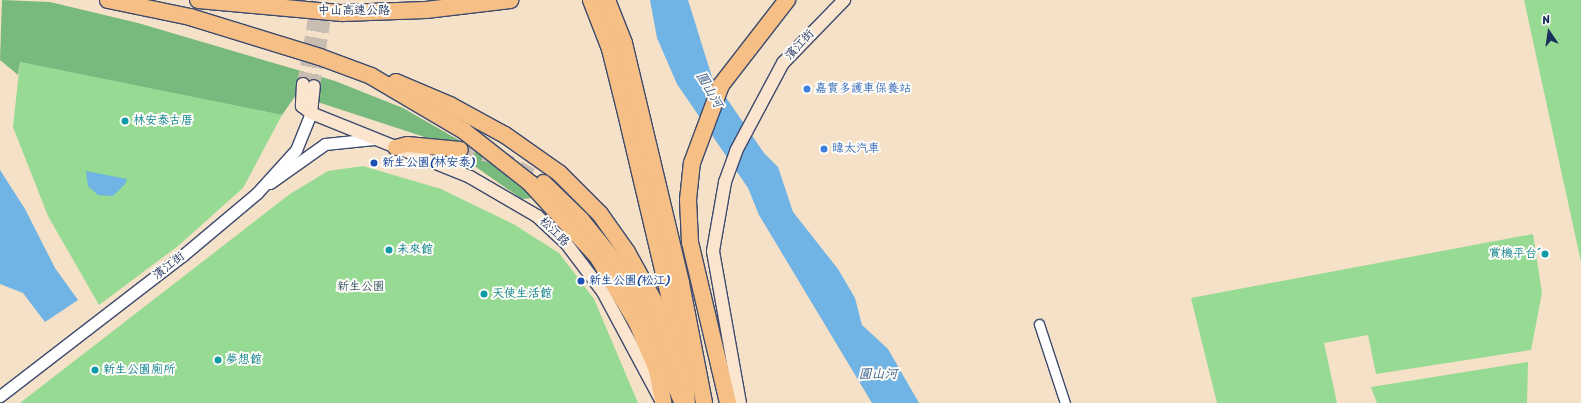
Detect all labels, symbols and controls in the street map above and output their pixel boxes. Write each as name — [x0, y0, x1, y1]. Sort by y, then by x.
street label: 中山高速公路 — [318, 4, 390, 18]
text: N — [1540, 10, 1552, 30]
north arrow — [1529, 12, 1569, 52]
street label: 濱江街 — [782, 27, 818, 63]
water label: 圓山河 — [692, 69, 726, 111]
place label: 嘉實多護車保養站 — [815, 82, 911, 96]
marker: 嘉實多護車保養站 — [802, 84, 812, 94]
place label: 林安泰古厝 — [133, 114, 193, 128]
marker: 林安泰古厝 — [120, 116, 130, 126]
place label: 暐太汽車 — [832, 142, 880, 156]
marker: 暐太汽車 — [819, 144, 829, 154]
place label: 新生公園(林安泰) — [382, 156, 474, 170]
marker: 新生公園(林安泰) — [369, 158, 379, 168]
street label: 松江路 — [536, 214, 572, 250]
place label: 未來館 — [397, 243, 433, 257]
marker: 未來館 — [384, 245, 394, 255]
place label: 賞機平台ˊ — [1489, 247, 1537, 261]
street label: 濱江街 — [150, 249, 188, 283]
marker: 賞機平台ˊ — [1540, 249, 1550, 259]
place label: 新生公園(松江) — [589, 274, 669, 288]
marker: 新生公園(松江) — [576, 276, 586, 286]
park label: 新生公園 — [337, 280, 385, 294]
place label: 天使生活館 — [492, 287, 552, 301]
marker: 天使生活館 — [479, 289, 489, 299]
place label: 夢想館 — [226, 353, 262, 367]
marker: 夢想館 — [213, 355, 223, 365]
place label: 新生公園廁所 — [103, 363, 175, 377]
marker: 新生公園廁所 — [90, 365, 100, 375]
water label: 圓山河 — [859, 366, 897, 382]

